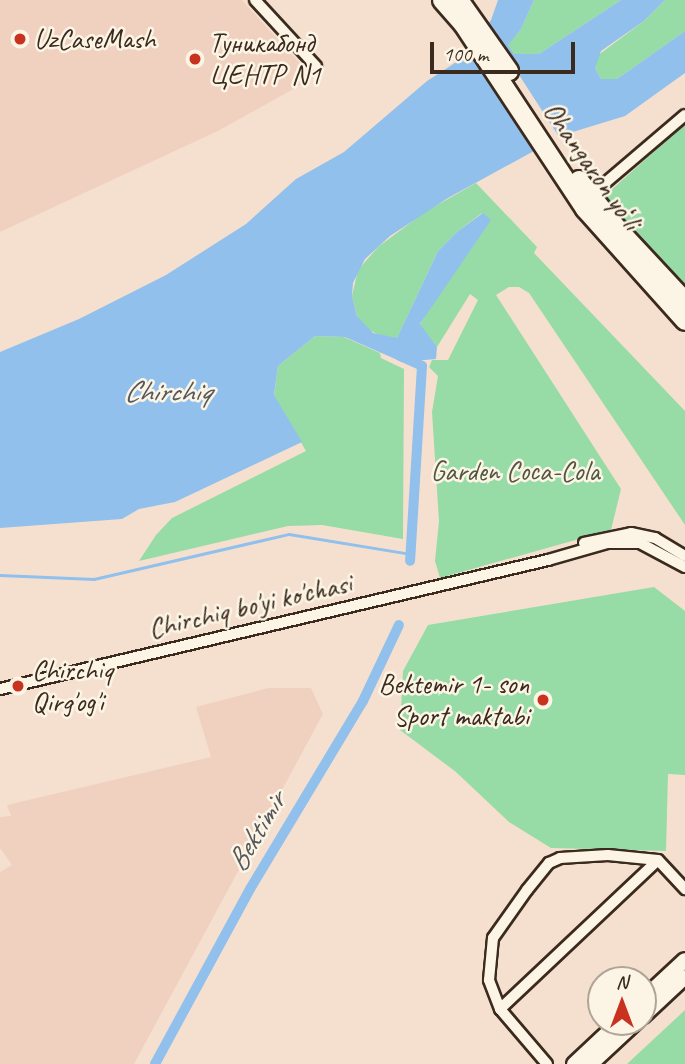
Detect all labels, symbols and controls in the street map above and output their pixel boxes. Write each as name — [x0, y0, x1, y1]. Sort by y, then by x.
place label: UzCaseMash — [34, 22, 155, 56]
place label: Туникабонд ЦЕНТР N1 — [209, 26, 321, 92]
scale bar — [433, 28, 578, 72]
marker: UzCaseMash — [12, 31, 28, 47]
text: 100 m — [443, 41, 488, 67]
marker: Туникабонд ЦЕНТР N1 — [187, 51, 203, 67]
street label: Ohangaron yoʻli — [536, 96, 648, 236]
water label: Chirchiq — [124, 373, 210, 409]
park label: Garden Coca-Cola — [431, 454, 599, 488]
street label: Chirchiq bo'yi ko'chasi — [145, 566, 355, 646]
place label: Chirchiq Qirg'og'i — [32, 653, 113, 719]
place label: Bektemir 1- son Sport maktabi — [378, 667, 529, 733]
marker: Chirchiq Qirg'og'i — [10, 678, 26, 694]
marker: Bektemir 1- son Sport maktabi — [535, 692, 551, 708]
water label: Bektimir — [219, 786, 293, 878]
north arrow — [587, 966, 657, 1036]
text: N — [616, 970, 628, 994]

